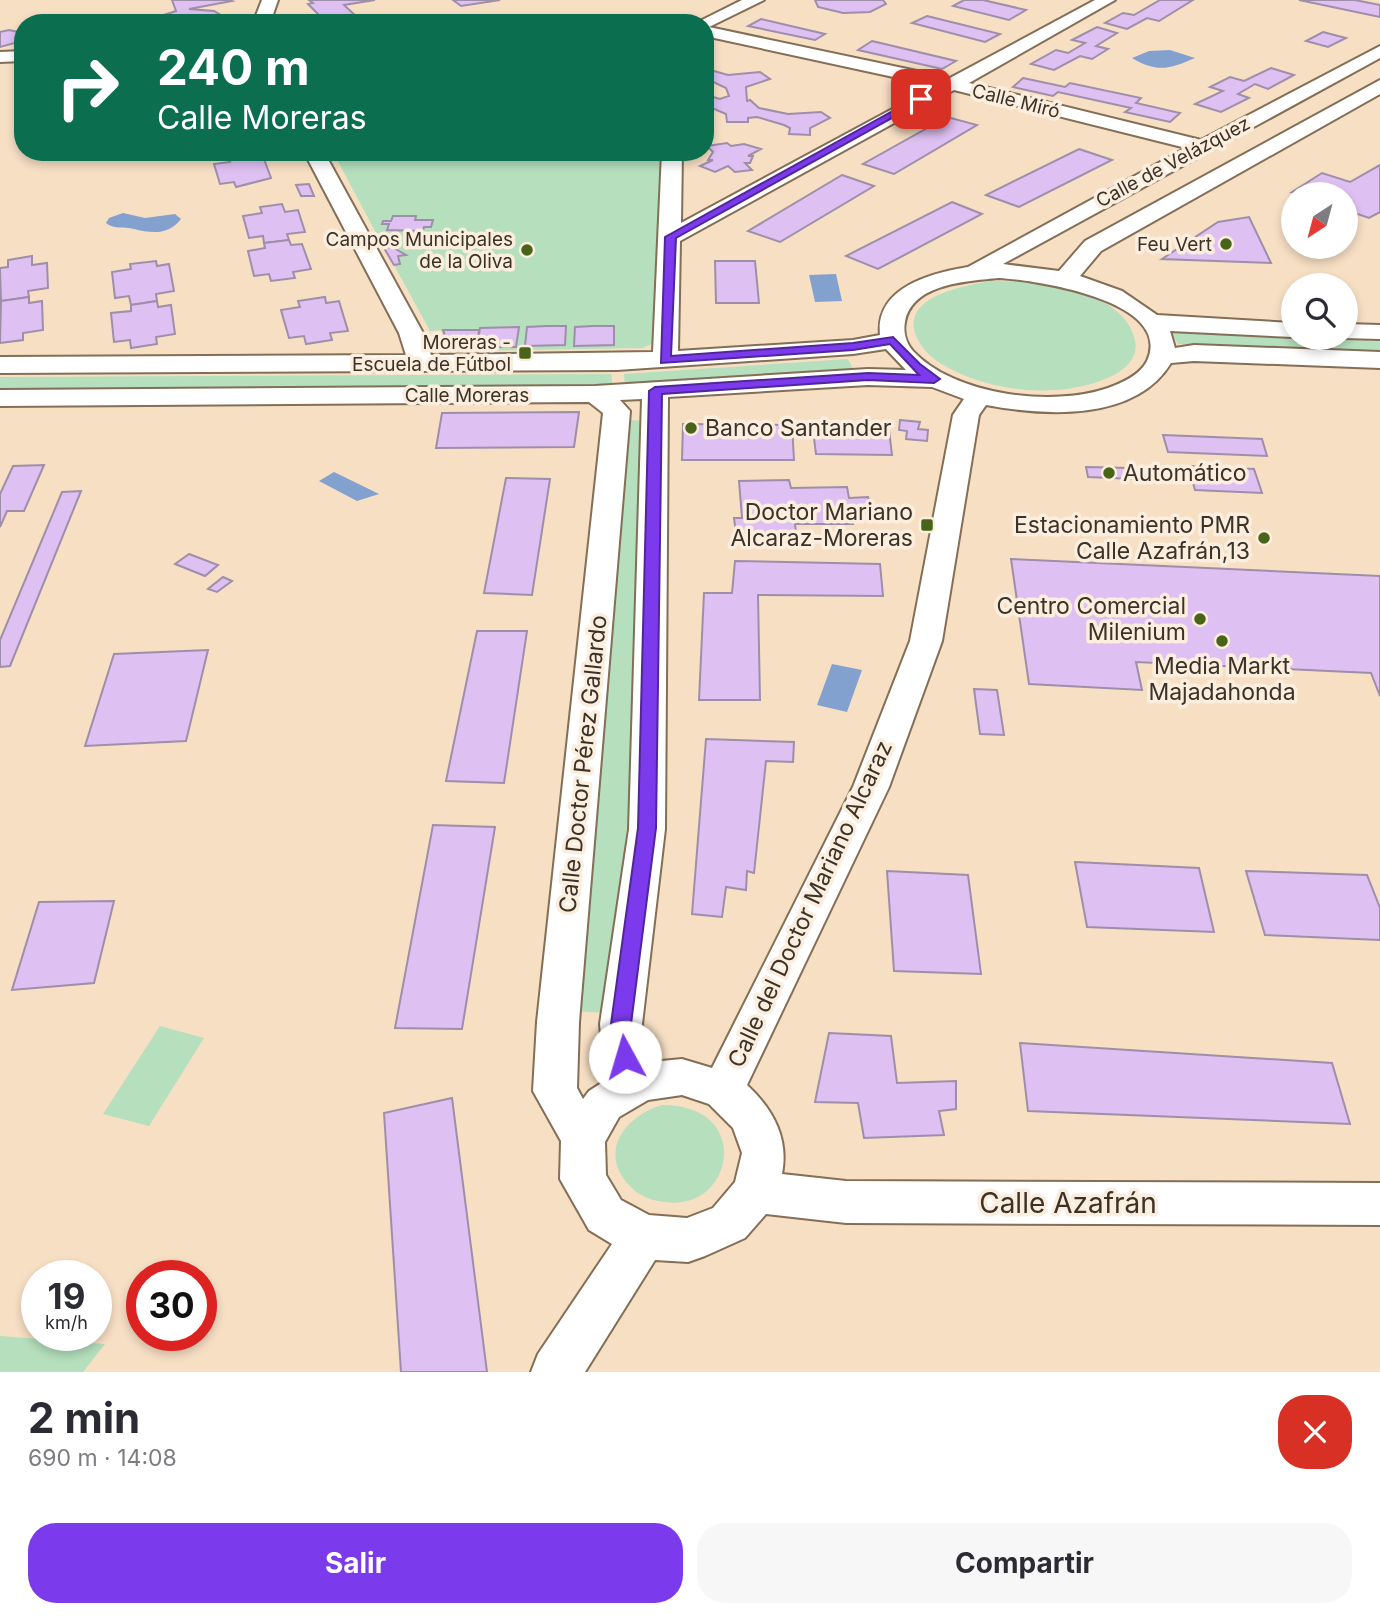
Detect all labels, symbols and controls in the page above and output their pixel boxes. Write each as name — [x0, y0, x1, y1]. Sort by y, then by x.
text: 240 m — [157, 38, 310, 97]
icon: right — [42, 42, 133, 133]
pin — [891, 69, 951, 129]
street label: Calle Miró — [969, 79, 1063, 123]
icon: arrive — [902, 80, 940, 118]
text: Calle Moreras — [157, 98, 367, 137]
street label: Calle de Velázquez — [1092, 112, 1254, 212]
north arrow — [1281, 182, 1358, 259]
map controls — [1281, 182, 1358, 350]
place label: Campos Municipales de la Oliva — [326, 228, 513, 273]
place label: Feu Vert — [1137, 233, 1212, 256]
marker: Feu Vert — [1218, 236, 1234, 252]
marker: Campos Municipales de la Oliva — [519, 242, 535, 258]
button: search — [1281, 273, 1358, 350]
place label: Moreras - Escuela de Fútbol — [352, 331, 511, 376]
marker: Moreras - Escuela de Fútbol — [517, 345, 533, 361]
street label: Calle Moreras — [405, 384, 529, 407]
place label: Banco Santander — [705, 414, 892, 442]
marker: Banco Santander — [683, 420, 699, 436]
place label: Automático — [1123, 459, 1247, 487]
marker: Automático — [1101, 465, 1117, 481]
place label: Doctor Mariano Alcaraz-Moreras — [730, 498, 913, 552]
place label: Estacionamiento PMR Calle Azafrán,13 — [1014, 511, 1250, 565]
marker: Doctor Mariano Alcaraz-Moreras — [919, 517, 935, 533]
marker: Estacionamiento PMR Calle Azafrán,13 — [1256, 530, 1272, 546]
place label: Centro Comercial Milenium — [997, 592, 1186, 646]
marker: Centro Comercial Milenium — [1192, 611, 1208, 627]
street label: Calle Doctor Pérez Gallardo — [553, 614, 613, 914]
marker: Media Markt Majadahonda — [1214, 633, 1230, 649]
place label: Media Markt Majadahonda — [1148, 652, 1296, 706]
street label: Calle del Doctor Mariano Alcaraz — [722, 736, 898, 1072]
position arrow — [588, 1020, 662, 1094]
street label: Calle Azafrán — [979, 1186, 1157, 1220]
speed limit sign: 30 — [126, 1260, 217, 1351]
text: 19 — [48, 1275, 85, 1317]
text: km/h — [45, 1312, 88, 1333]
text: 2 min — [28, 1392, 140, 1443]
button: close — [1278, 1395, 1352, 1469]
text: 690 m · 14:08 — [28, 1444, 177, 1472]
button: Salir — [28, 1523, 683, 1603]
button: Compartir — [697, 1523, 1352, 1603]

